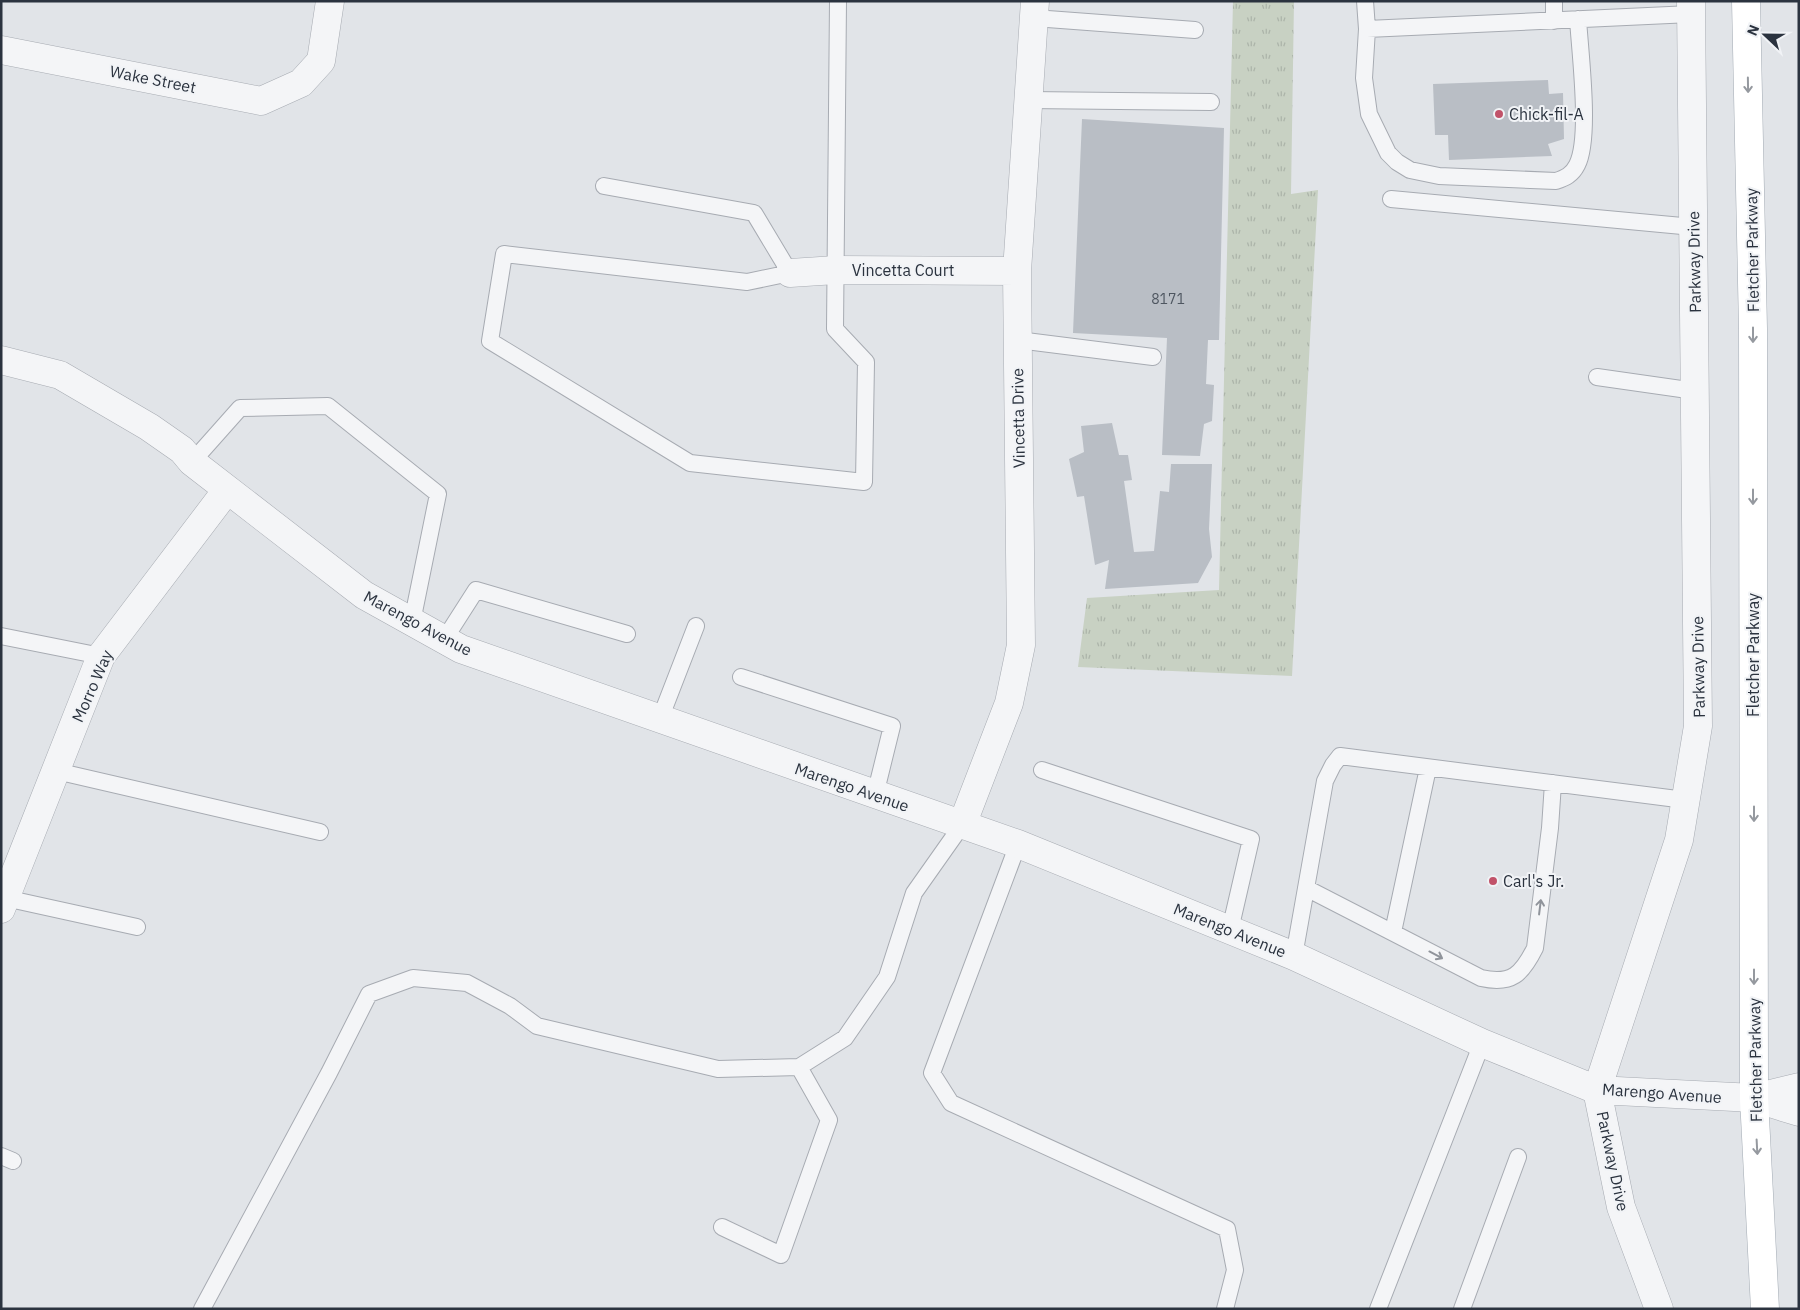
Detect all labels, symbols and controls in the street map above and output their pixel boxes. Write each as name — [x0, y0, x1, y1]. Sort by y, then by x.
north arrow — [1740, 10, 1790, 60]
text: N — [1743, 22, 1763, 38]
street label: Wake Street — [108, 61, 198, 97]
one-way arrow — [1743, 76, 1753, 93]
place label: Chick-fil-A — [1509, 104, 1584, 124]
marker: Chick-fil-A — [1493, 108, 1505, 120]
street label: Fletcher Parkway — [1741, 188, 1763, 312]
street label: Parkway Drive — [1683, 211, 1705, 313]
street label: Vincetta Court — [852, 260, 954, 280]
house number: 8171 — [1151, 290, 1185, 308]
one-way arrow — [1748, 326, 1758, 343]
street label: Vincetta Drive — [1007, 368, 1029, 468]
one-way arrow — [1748, 489, 1758, 505]
street label: Marengo Avenue — [360, 586, 476, 660]
street label: Fletcher Parkway — [1743, 593, 1763, 717]
street label: Parkway Drive — [1687, 616, 1709, 718]
street label: Morro Way — [67, 647, 117, 725]
street label: Marengo Avenue — [792, 758, 912, 816]
one-way arrow — [1749, 806, 1759, 822]
place label: Carl's Jr. — [1503, 871, 1564, 891]
marker: Carl's Jr. — [1487, 875, 1499, 887]
street label: Marengo Avenue — [1171, 898, 1289, 962]
one-way arrow — [1535, 899, 1545, 915]
one-way arrow — [1429, 950, 1444, 960]
one-way arrow — [1749, 968, 1759, 985]
street label: Fletcher Parkway — [1744, 998, 1766, 1122]
street label: Marengo Avenue — [1602, 1079, 1723, 1107]
street label: Parkway Drive — [1593, 1109, 1633, 1213]
one-way arrow — [1752, 1139, 1761, 1155]

